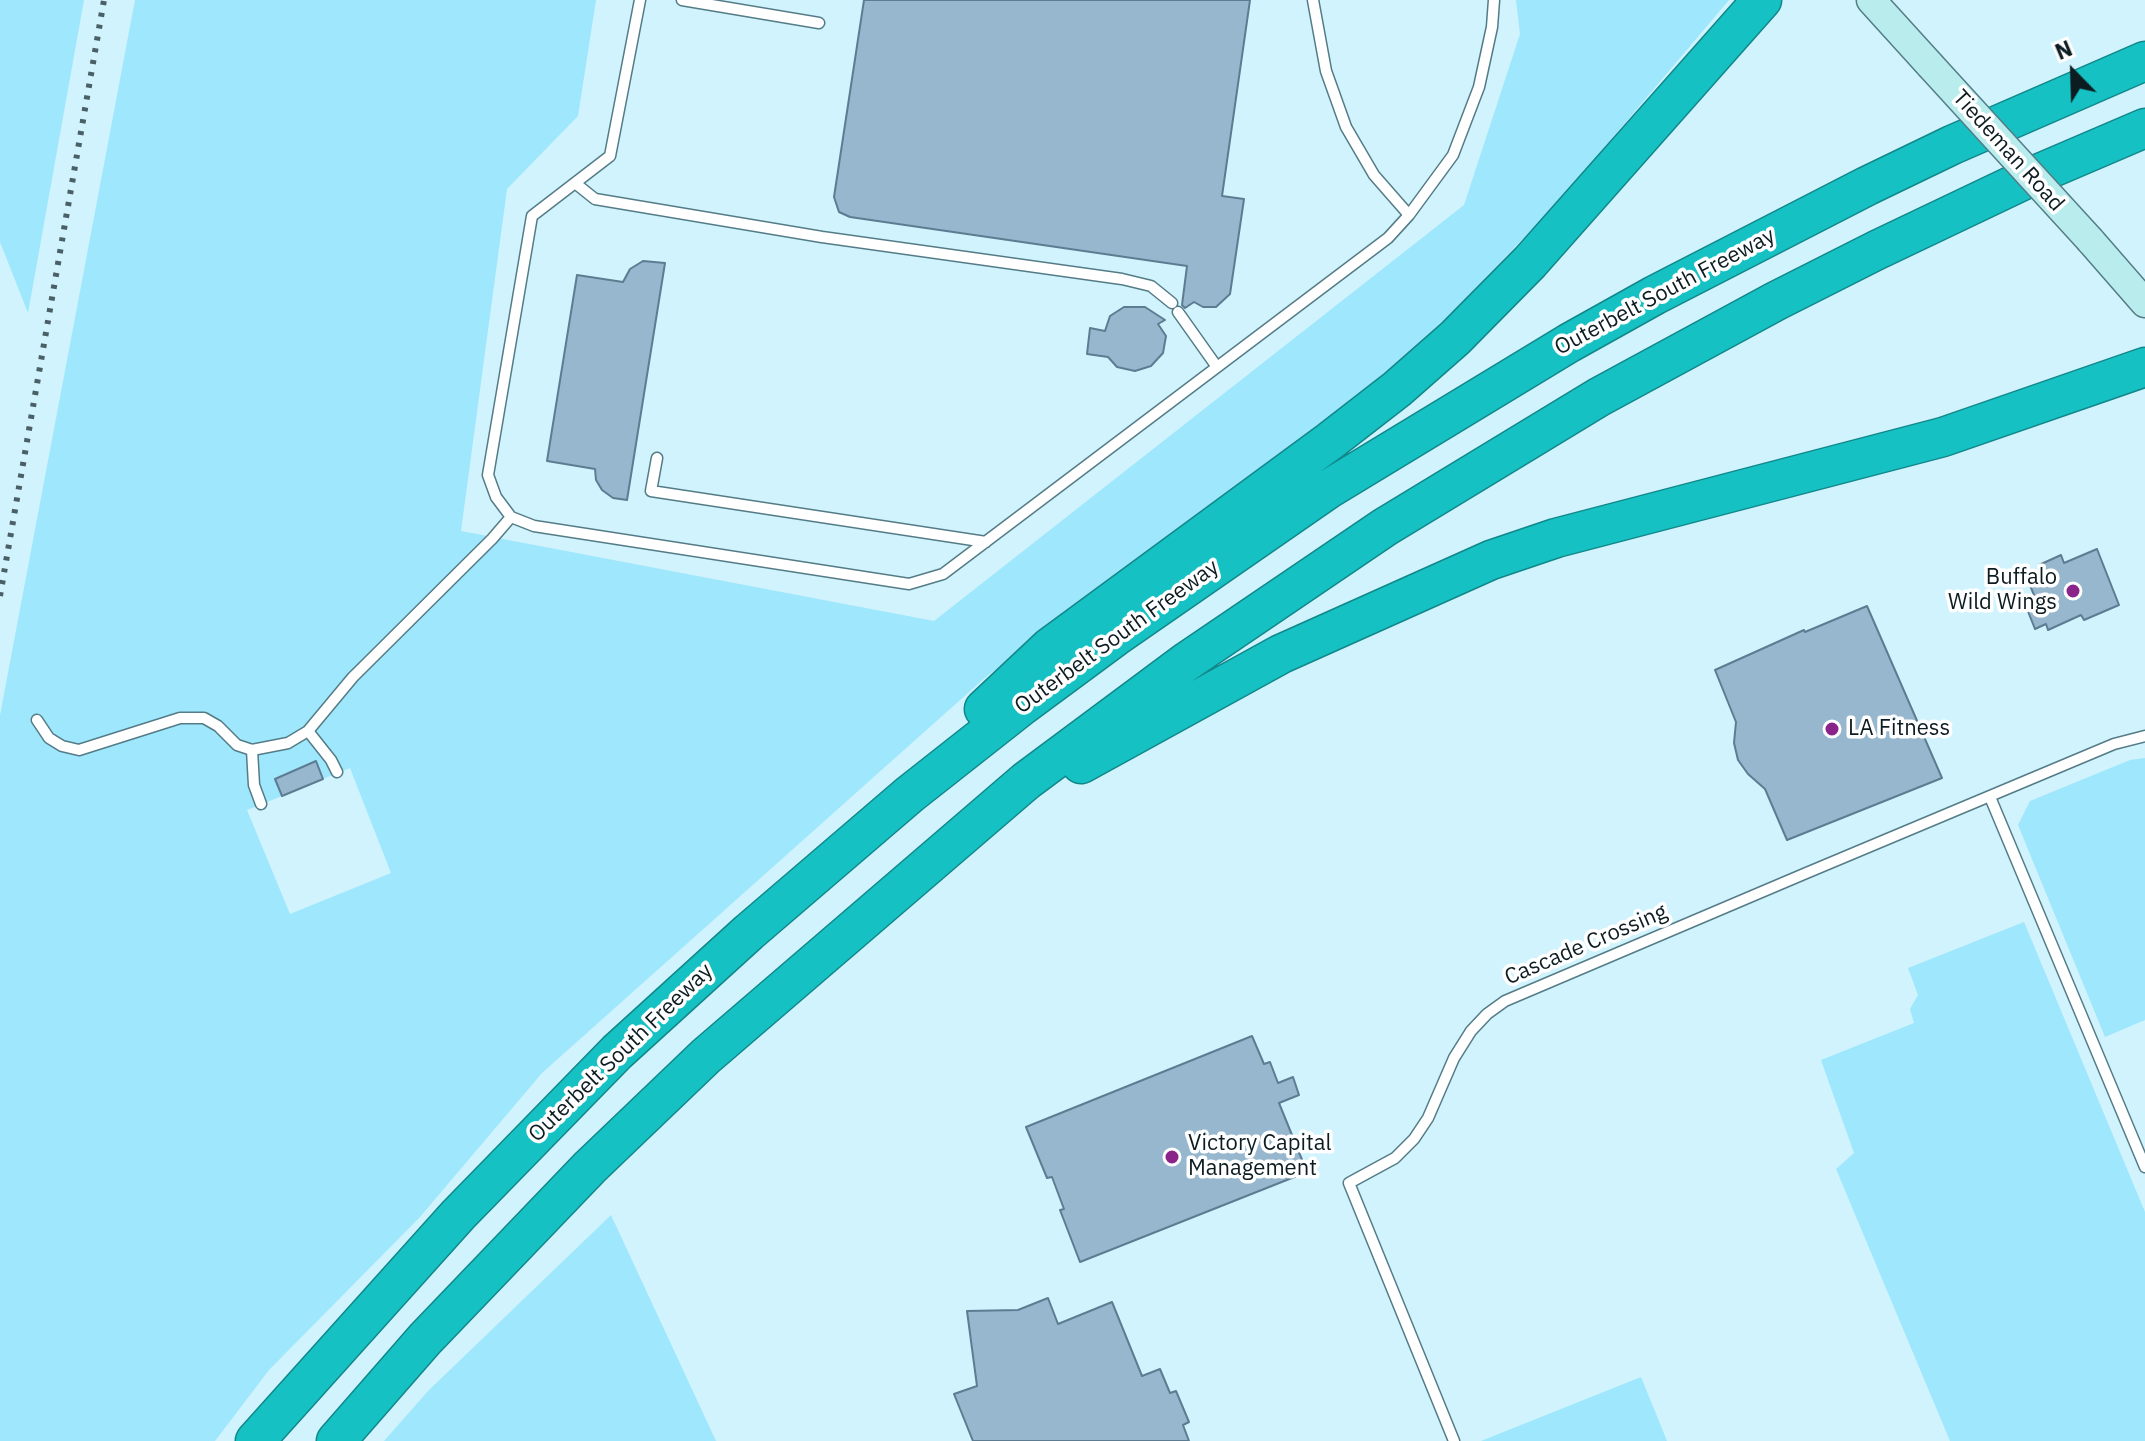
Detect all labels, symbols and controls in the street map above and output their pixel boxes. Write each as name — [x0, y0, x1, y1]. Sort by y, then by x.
north arrow — [2033, 32, 2113, 112]
text: N — [2050, 33, 2076, 66]
street label: Tiedeman Road — [1947, 85, 2069, 217]
street label: Outerbelt South Freeway — [1550, 223, 1780, 361]
street label: Outerbelt South Freeway — [1010, 554, 1224, 720]
place label: Buffalo Wild Wings — [1948, 565, 2057, 616]
marker: Buffalo Wild Wings — [2064, 582, 2082, 600]
place label: LA Fitness — [1848, 716, 1950, 742]
marker: LA Fitness — [1823, 720, 1841, 738]
street label: Cascade Crossing — [1501, 899, 1671, 991]
street label: Outerbelt South Freeway — [523, 958, 719, 1148]
place label: Victory Capital Management — [1188, 1131, 1332, 1182]
marker: Victory Capital Management — [1163, 1148, 1181, 1166]

